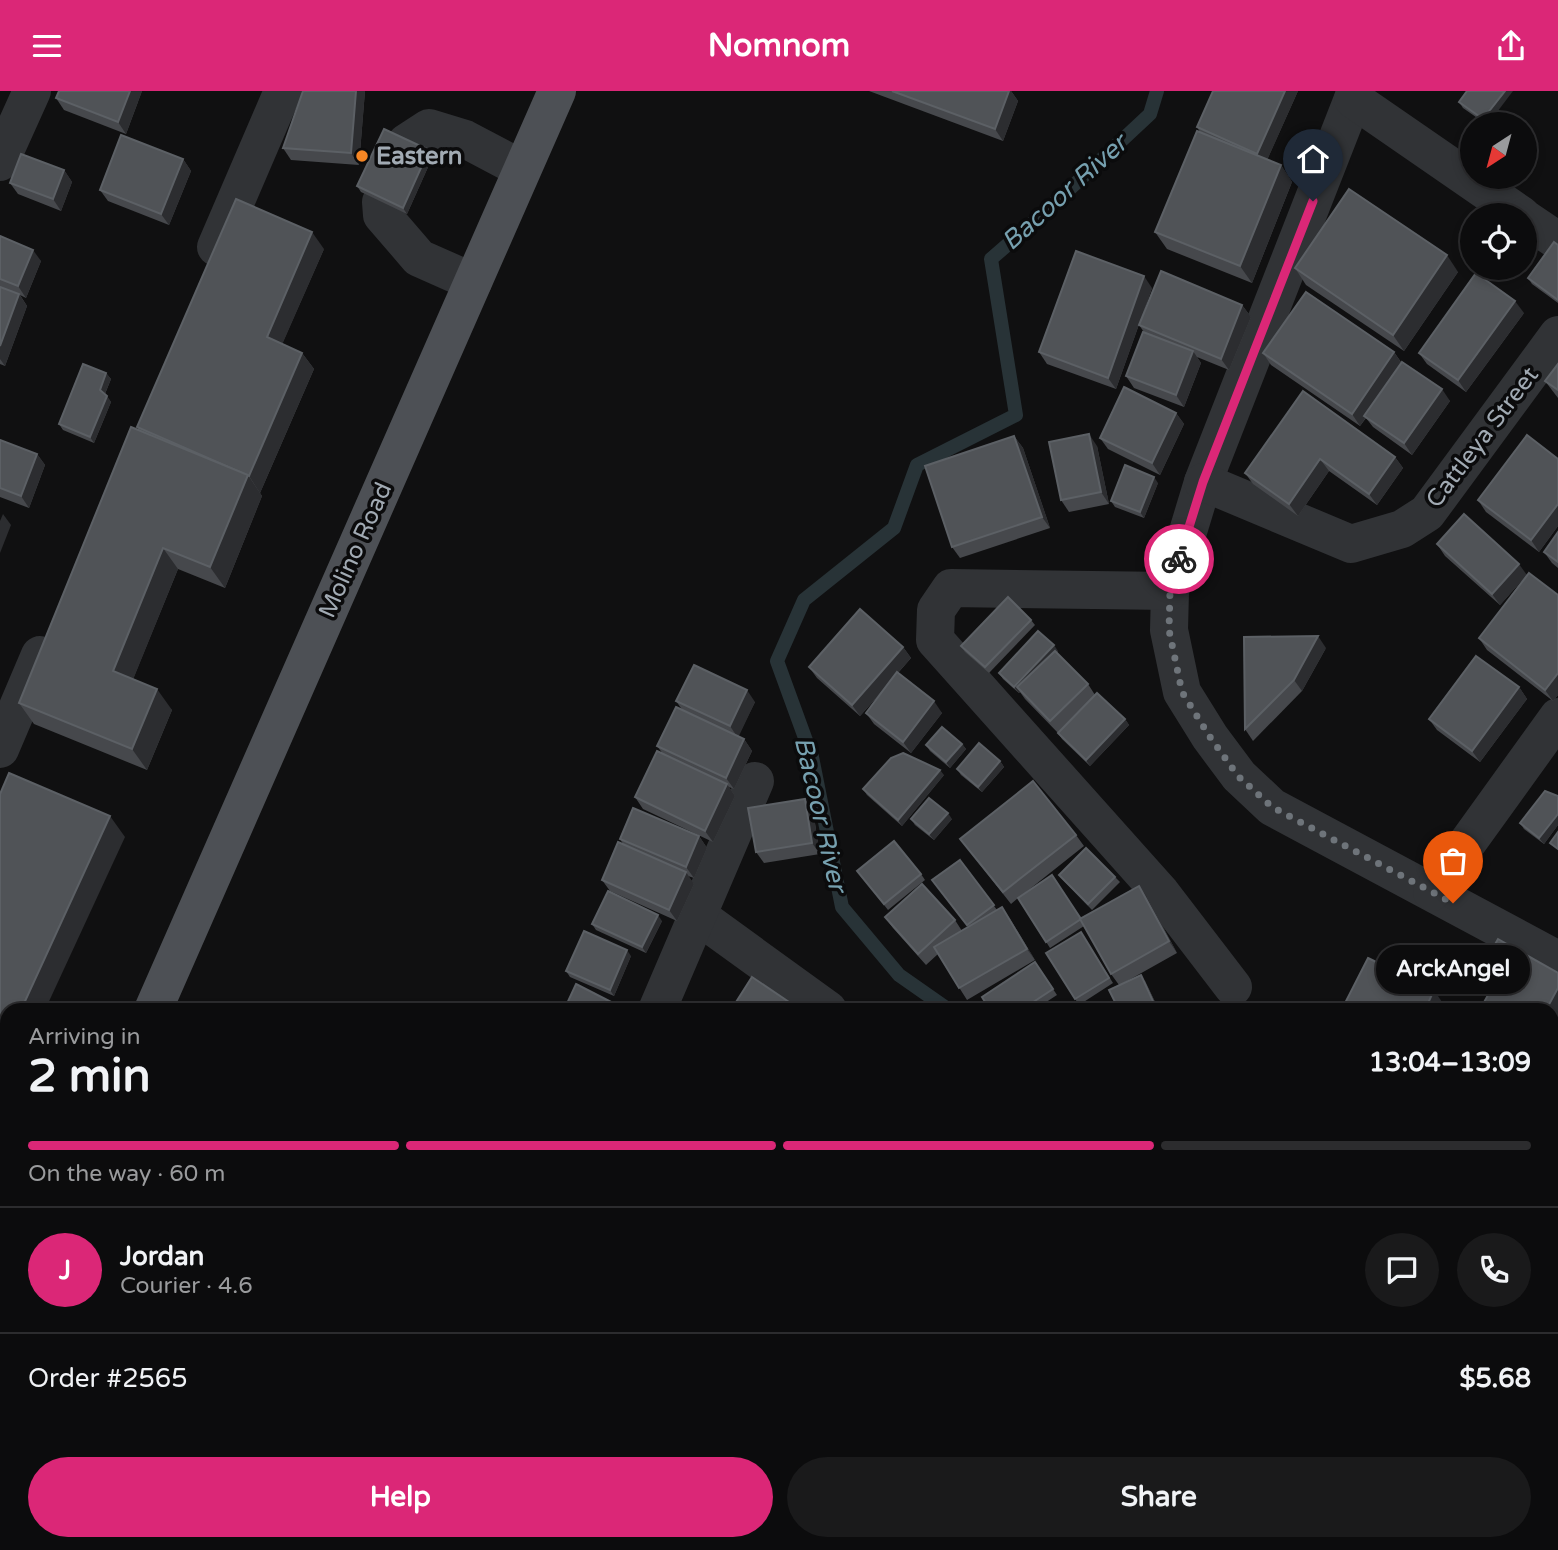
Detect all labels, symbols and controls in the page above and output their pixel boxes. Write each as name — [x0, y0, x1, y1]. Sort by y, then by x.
icon: menu — [28, 27, 66, 65]
text: Nomnom — [708, 27, 850, 65]
icon: share — [1492, 27, 1530, 65]
north arrow — [1460, 112, 1536, 189]
map controls — [1460, 112, 1537, 280]
water label: Bacoor River — [995, 126, 1136, 257]
pin — [1283, 129, 1343, 201]
icon: home — [1294, 140, 1332, 178]
place label: Eastern — [376, 142, 462, 171]
marker: Eastern — [354, 148, 370, 164]
button: locate — [1460, 203, 1537, 280]
street label: Cattleya Street — [1420, 361, 1545, 513]
street label: Molino Road — [313, 478, 398, 622]
courier — [1144, 524, 1214, 594]
icon: bike — [1160, 540, 1198, 578]
water label: Bacoor River — [788, 734, 854, 898]
pin — [1423, 831, 1483, 903]
icon: bag — [1434, 842, 1472, 880]
callout: ArckAngel — [1376, 945, 1530, 994]
text: ArckAngel — [1396, 955, 1510, 983]
text: Arriving in — [28, 1023, 141, 1051]
text: 13:04–13:09 — [1369, 1047, 1531, 1078]
text: 2 min — [28, 1049, 151, 1104]
text: On the way · 60 m — [28, 1160, 225, 1188]
button: chat — [1365, 1233, 1439, 1307]
button: phone — [1457, 1233, 1531, 1307]
text: Jordan — [120, 1241, 204, 1272]
text: J — [59, 1255, 71, 1286]
text: Courier · 4.6 — [120, 1272, 253, 1300]
text: Order #2565 — [28, 1363, 188, 1394]
text: $5.68 — [1459, 1363, 1531, 1394]
button: Help — [28, 1457, 773, 1537]
button: Share — [787, 1457, 1531, 1537]

